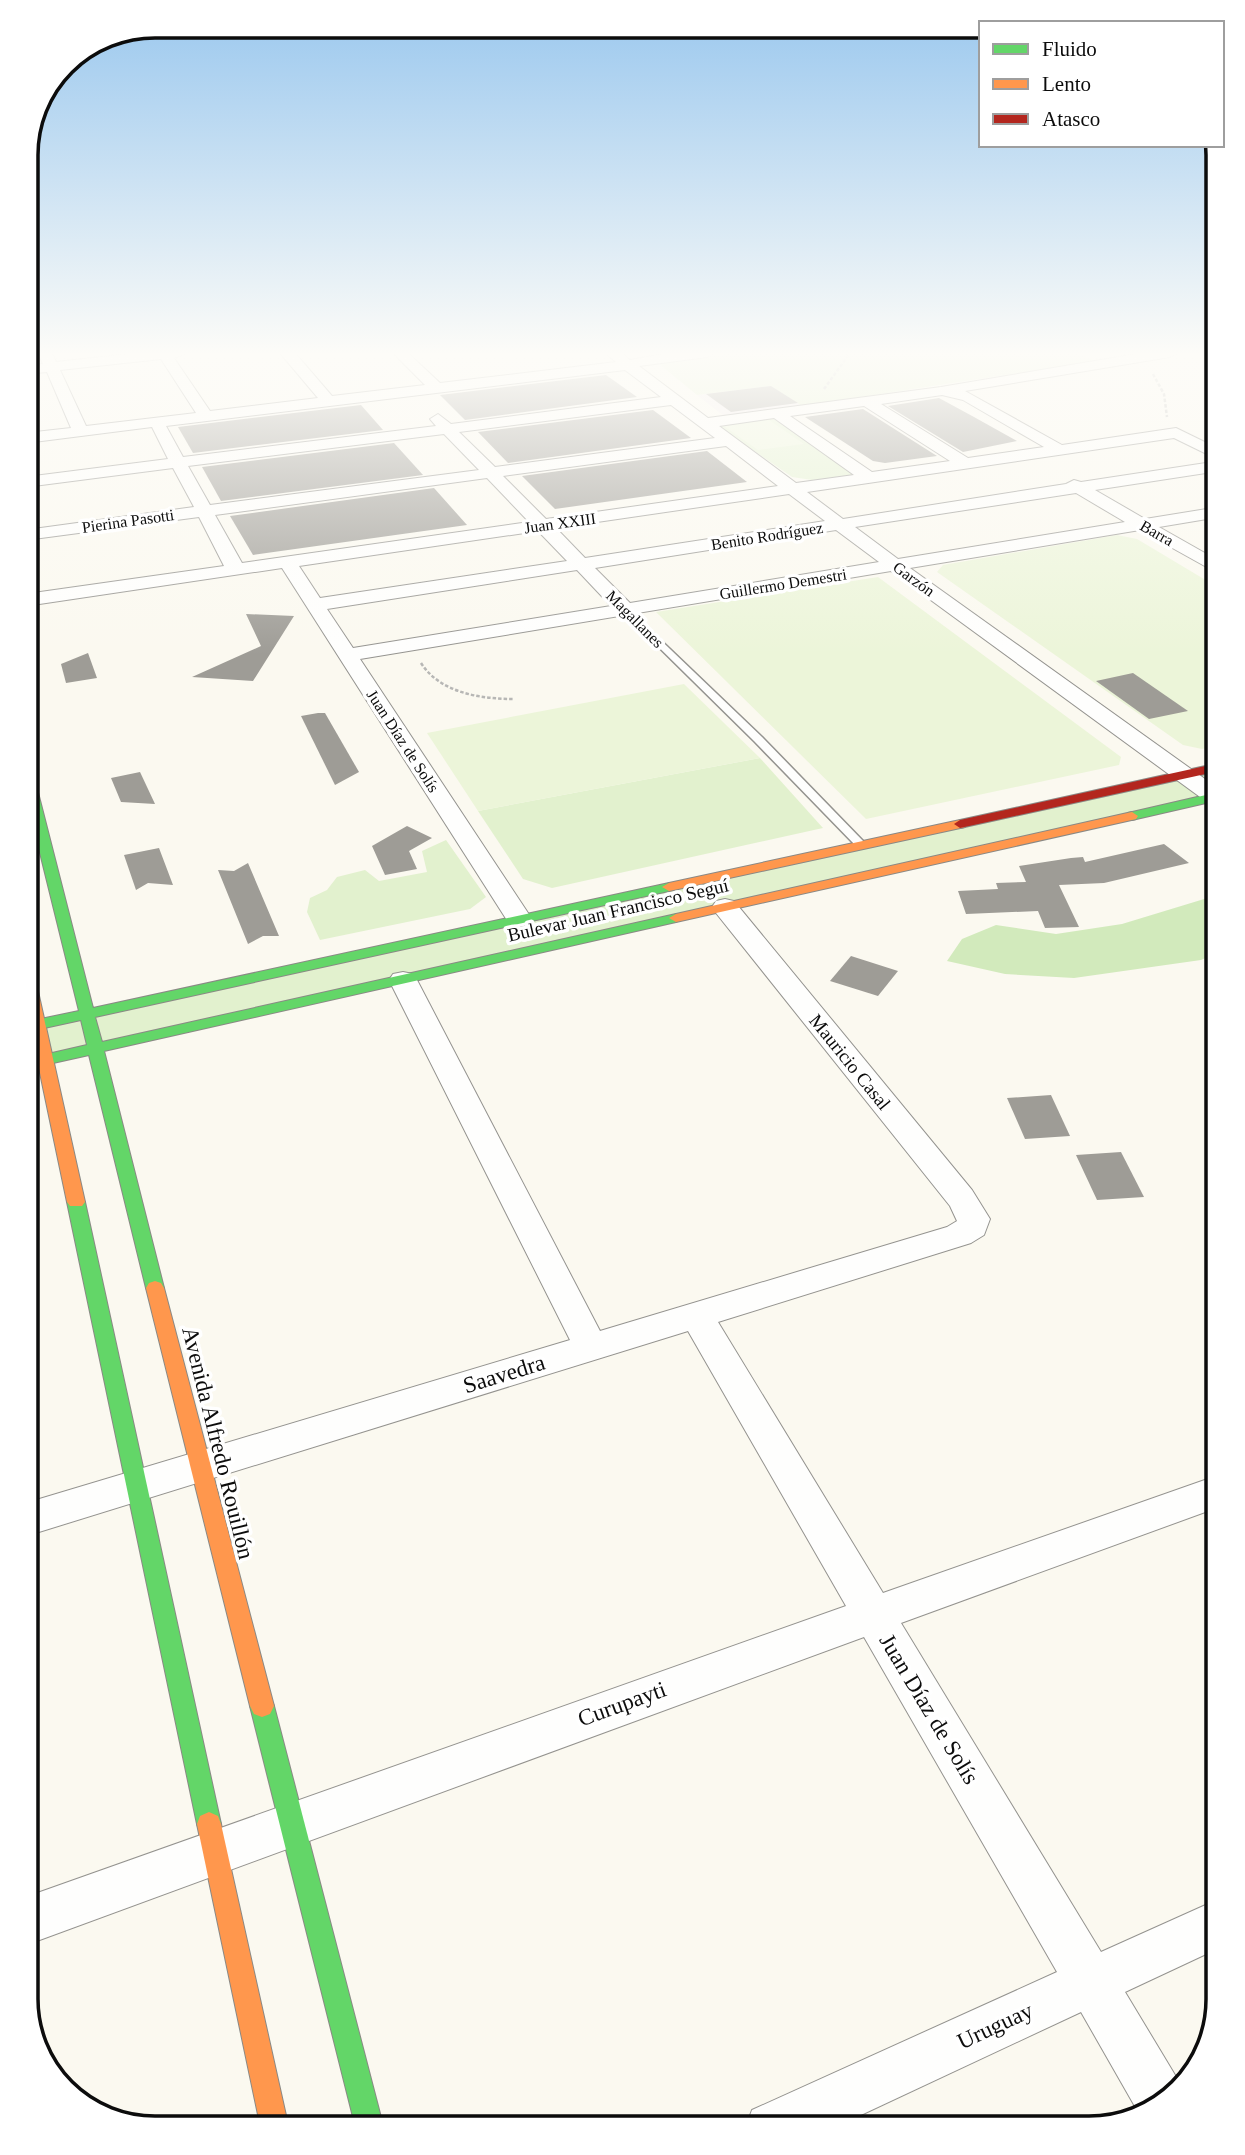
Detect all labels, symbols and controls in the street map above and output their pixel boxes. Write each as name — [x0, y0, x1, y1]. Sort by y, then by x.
legend — [979, 21, 1224, 147]
text: Fluido — [1042, 37, 1097, 61]
text: Lento — [1042, 72, 1091, 96]
text: Atasco — [1042, 107, 1100, 131]
street label: Pierina Pasotti — [81, 506, 176, 536]
street label: Juan XXIII — [523, 510, 597, 536]
street label: Barra — [1137, 517, 1177, 549]
street label: Benito Rodríguez — [710, 519, 824, 554]
street label: Garzón — [890, 558, 938, 600]
street label: Guillermo Demestri — [718, 565, 848, 602]
street label: Magallanes — [602, 587, 667, 652]
street label: Juan Díaz de Solís — [364, 687, 442, 795]
street label: Bulevar Juan Francisco Seguí — [505, 874, 731, 946]
street label: Mauricio Casal — [805, 1010, 895, 1114]
street label: Avenida Alfredo Rouillón — [177, 1324, 259, 1562]
street label: Saavedra — [460, 1350, 548, 1398]
street label: Juan Díaz de Solís — [874, 1629, 984, 1789]
street label: Curupayti — [574, 1677, 670, 1731]
street label: Uruguay — [953, 1997, 1037, 2054]

